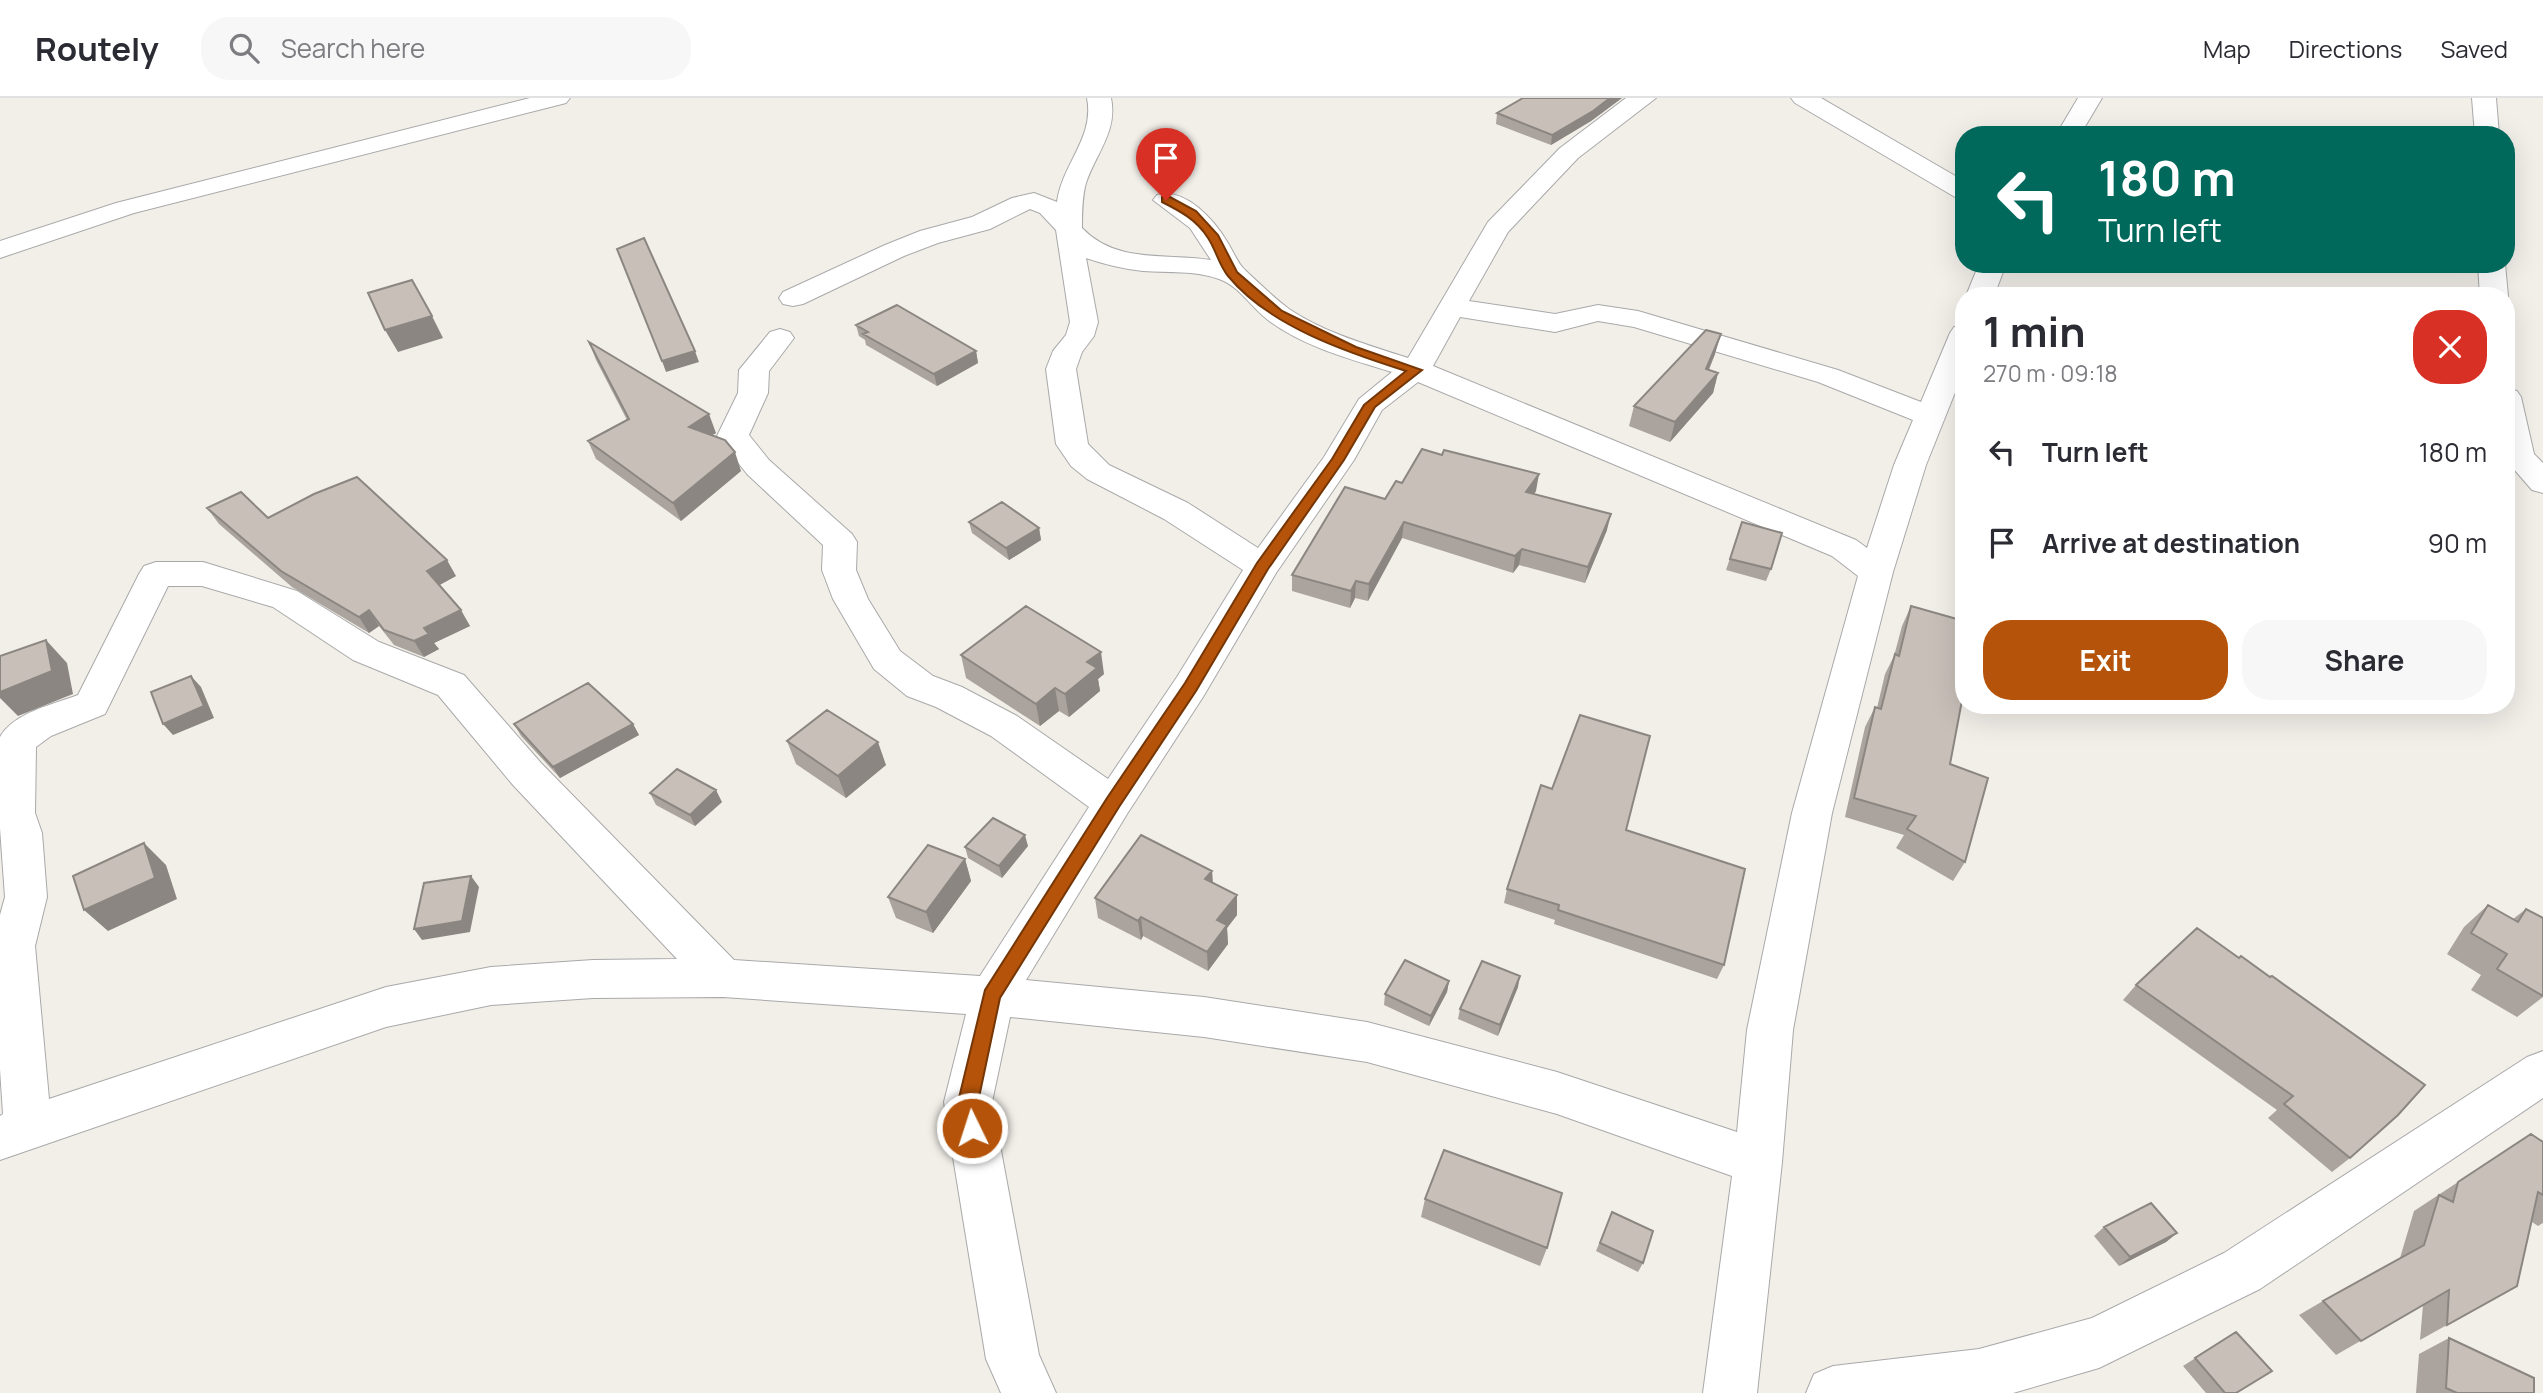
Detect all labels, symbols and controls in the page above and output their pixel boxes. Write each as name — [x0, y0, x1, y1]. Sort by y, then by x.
search box — [201, 17, 691, 80]
text: Routely — [35, 26, 159, 71]
icon: search — [225, 29, 263, 67]
text: Search here — [281, 30, 425, 66]
text: Map — [2203, 32, 2251, 65]
text: Directions — [2289, 32, 2402, 65]
text: Saved — [2440, 32, 2508, 65]
pin — [1136, 128, 1196, 200]
icon: arrive — [1147, 139, 1185, 177]
text: 180 m — [2098, 144, 2236, 211]
icon: left — [1983, 154, 2074, 245]
text: Turn left — [2098, 208, 2222, 252]
text: 1 min — [1983, 302, 2086, 360]
button: close — [2413, 310, 2487, 384]
text: 270 m · 09:18 — [1983, 357, 2118, 389]
icon: left — [1983, 433, 2021, 471]
text: Turn left — [2042, 434, 2149, 470]
text: 180 m — [2419, 434, 2487, 470]
icon: arrive — [1983, 524, 2021, 562]
text: Arrive at destination — [2042, 525, 2300, 561]
text: 90 m — [2428, 525, 2487, 561]
button: Exit — [1983, 620, 2228, 700]
button: Share — [2242, 620, 2487, 700]
position arrow — [935, 1091, 1009, 1165]

